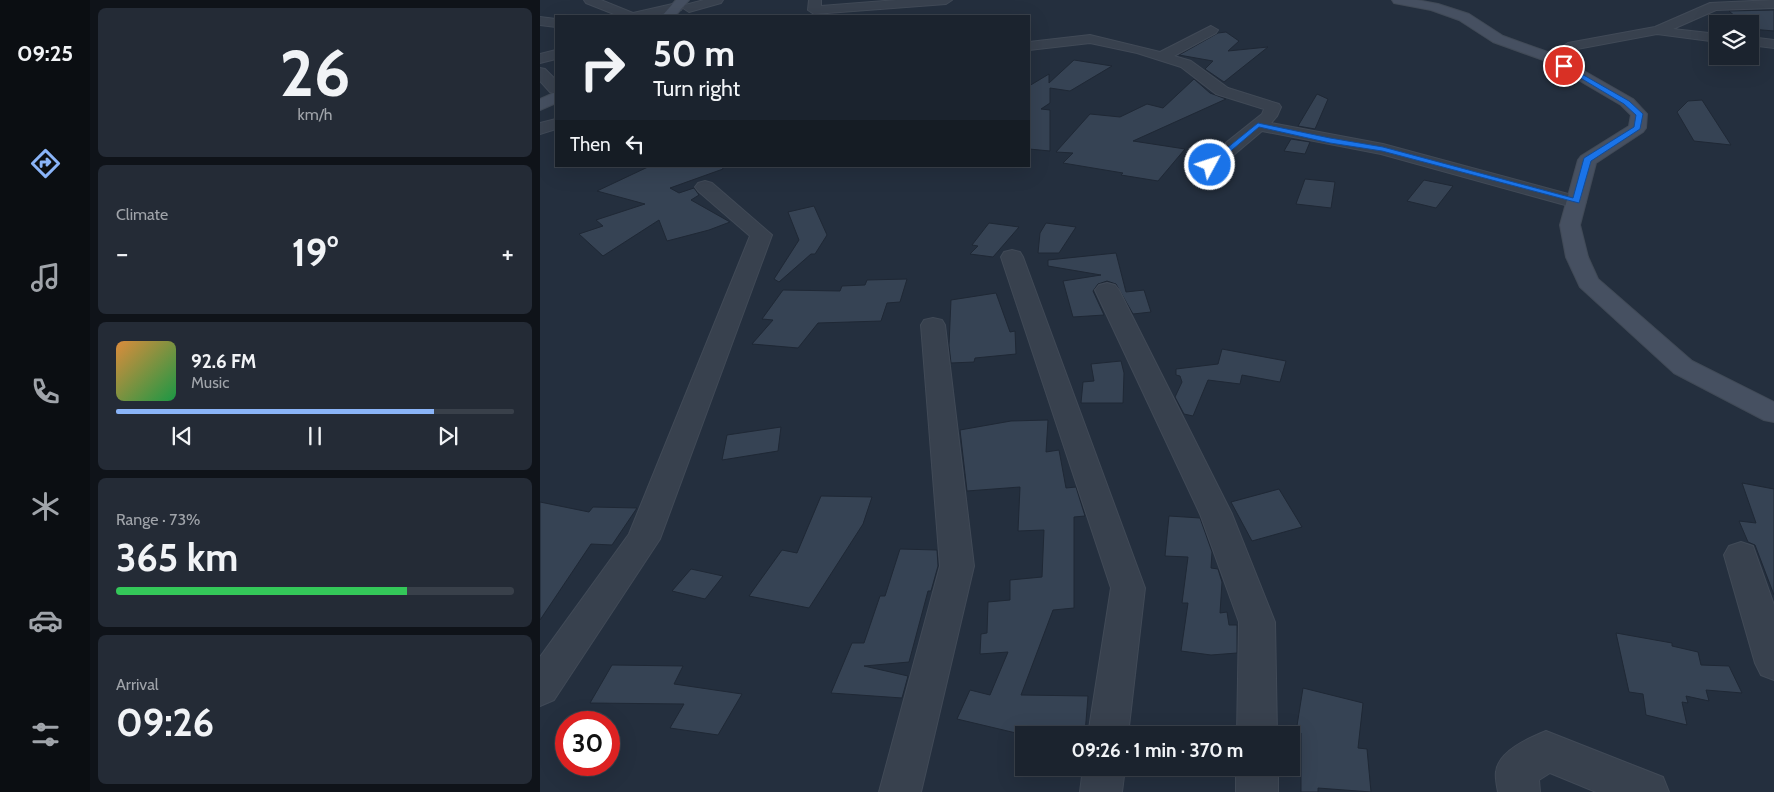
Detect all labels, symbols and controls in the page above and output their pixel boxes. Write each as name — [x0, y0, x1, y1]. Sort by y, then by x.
map controls — [1709, 15, 1759, 65]
button: layers — [1709, 15, 1759, 65]
text: 50 m — [653, 32, 735, 75]
text: 26 — [280, 33, 350, 112]
icon: right — [570, 35, 635, 100]
text: 09:25 — [17, 40, 73, 67]
pin — [1543, 45, 1585, 87]
icon: arrive — [1550, 52, 1578, 80]
text: Turn right — [653, 75, 740, 102]
text: km/h — [297, 105, 333, 124]
icon: left — [621, 130, 649, 158]
text: Then — [570, 133, 611, 156]
position arrow — [1183, 138, 1235, 190]
icon: directions — [28, 146, 63, 181]
text: Climate — [116, 205, 168, 224]
text: 19° — [292, 229, 338, 276]
text: − — [116, 236, 128, 270]
text: + — [502, 236, 514, 270]
icon: music — [28, 260, 63, 295]
text: 92.6 FM — [191, 350, 256, 373]
text: Music — [191, 373, 229, 392]
icon: phone — [28, 374, 63, 409]
icon: previous — [168, 422, 196, 450]
icon: pause — [301, 422, 329, 450]
icon: next — [434, 422, 462, 450]
icon: climate — [28, 489, 63, 524]
text: Range · 73% — [116, 510, 200, 529]
text: 365 km — [116, 534, 238, 581]
icon: car — [28, 603, 63, 638]
text: Arrival — [116, 675, 159, 694]
text: 09:26 — [116, 699, 214, 746]
speed limit sign: 30 — [555, 711, 620, 776]
icon: filters — [28, 717, 63, 752]
text: 09:26 · 1 min · 370 m — [1072, 739, 1243, 762]

